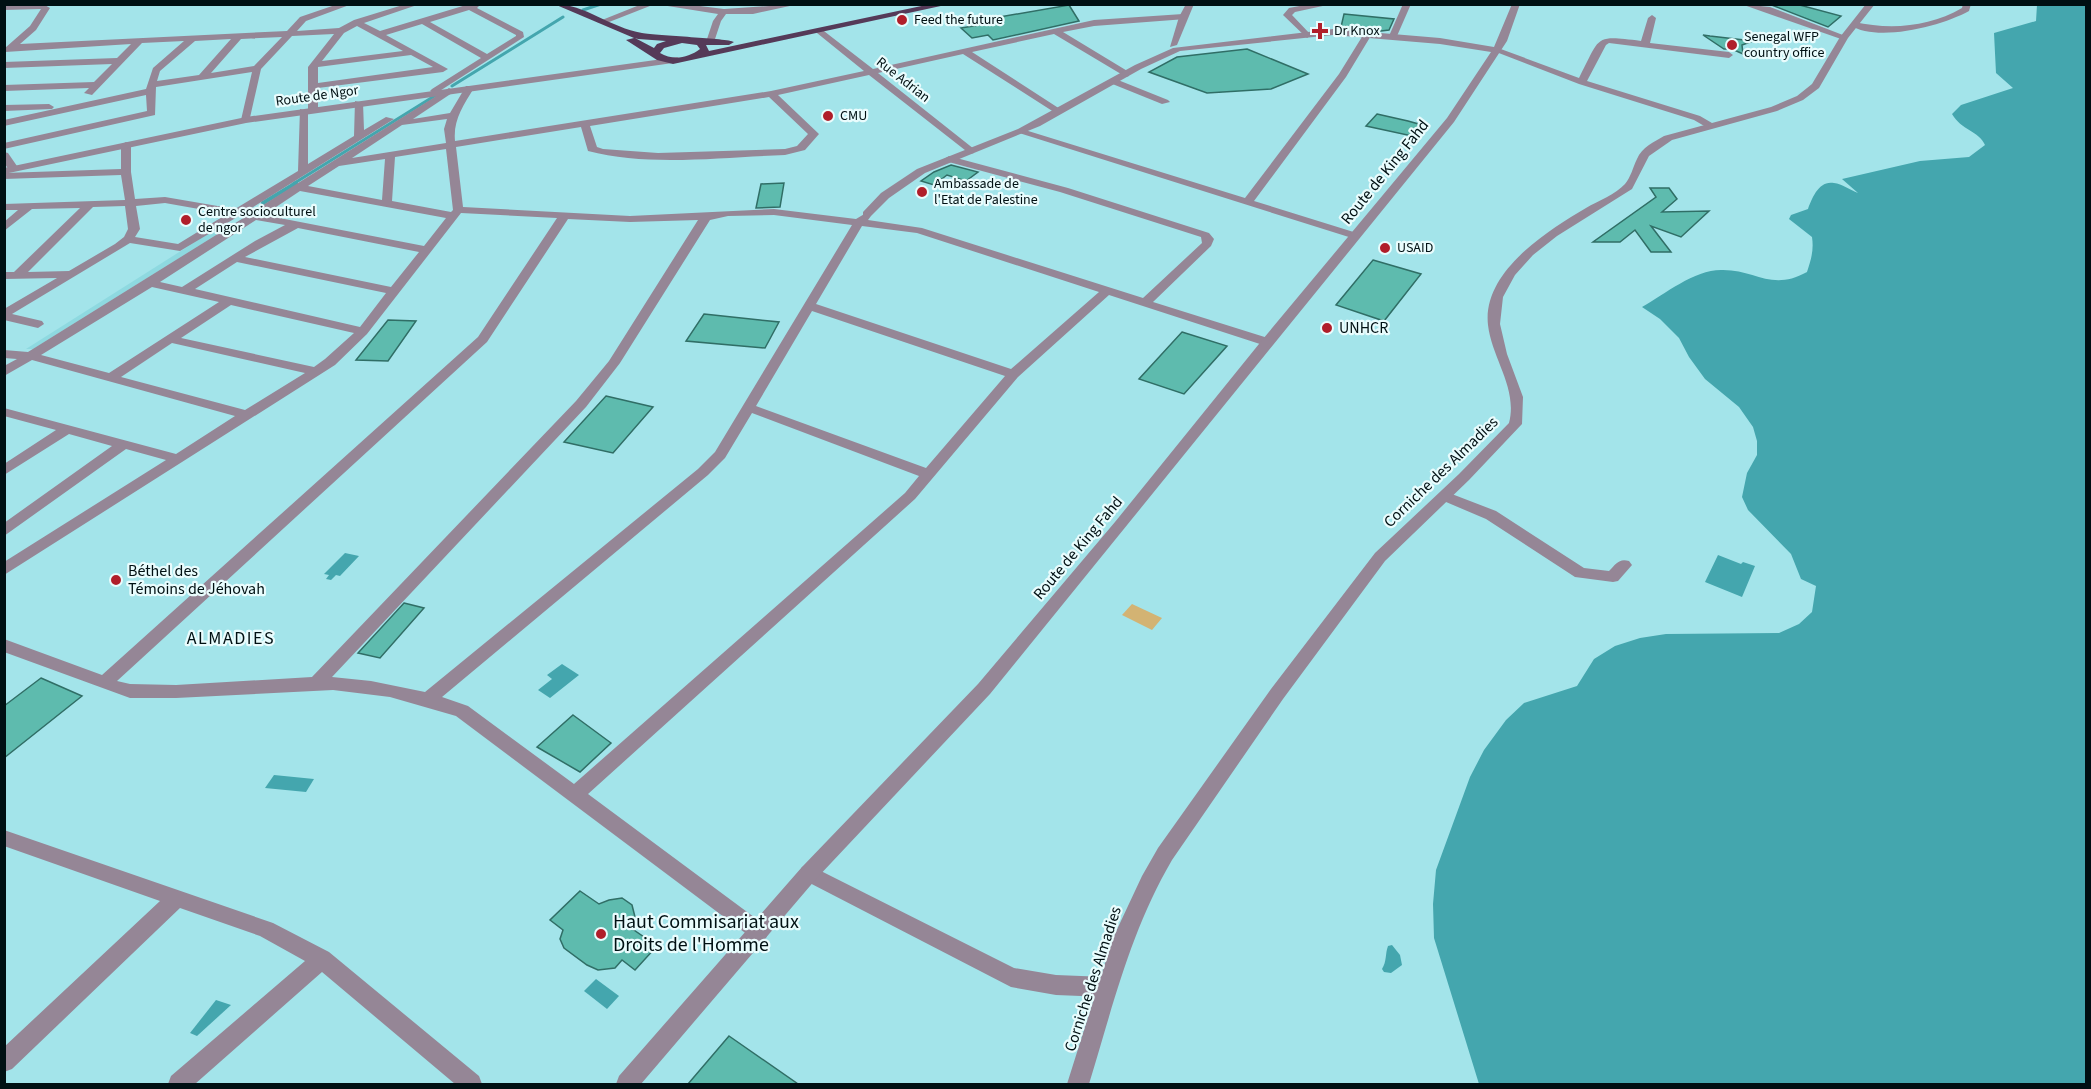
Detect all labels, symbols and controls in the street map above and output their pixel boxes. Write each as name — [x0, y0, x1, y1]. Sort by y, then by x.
place label: Feed the future — [914, 10, 1003, 30]
marker: Feed the future — [895, 13, 909, 27]
place label: Dr Knox — [1334, 21, 1380, 41]
marker: Dr Knox — [1311, 22, 1329, 40]
place label: Senegal WFP country office — [1744, 27, 1824, 63]
marker: Senegal WFP country office — [1725, 38, 1739, 52]
street label: Rue Adrian — [872, 53, 934, 107]
street label: Route de Ngor — [274, 80, 360, 112]
place label: CMU — [840, 106, 867, 126]
marker: CMU — [821, 109, 835, 123]
street label: Route de King Fahd — [1336, 115, 1434, 229]
place label: Ambassade de l'Etat de Palestine — [934, 174, 1038, 210]
marker: Ambassade de l'Etat de Palestine — [915, 185, 929, 199]
place label: Centre socioculturel de ngor — [198, 202, 316, 238]
marker: Centre socioculturel de ngor — [179, 213, 193, 227]
place label: USAID — [1397, 238, 1433, 258]
marker: USAID — [1378, 241, 1392, 255]
place label: UNHCR — [1339, 317, 1388, 339]
marker: UNHCR — [1320, 321, 1334, 335]
street label: Corniche des Almadies — [1379, 411, 1503, 533]
street label: Route de King Fahd — [1028, 492, 1128, 604]
place label: Béthel des Témoins de Jéhovah — [128, 560, 265, 600]
marker: Béthel des Témoins de Jéhovah — [109, 573, 123, 587]
district label: ALMADIES — [187, 626, 275, 651]
street label: Corniche des Almadies — [1059, 903, 1127, 1054]
place label: Haut Commisariat aux Droits de l'Homme — [613, 908, 799, 959]
marker: Haut Commisariat aux Droits de l'Homme — [594, 927, 608, 941]

